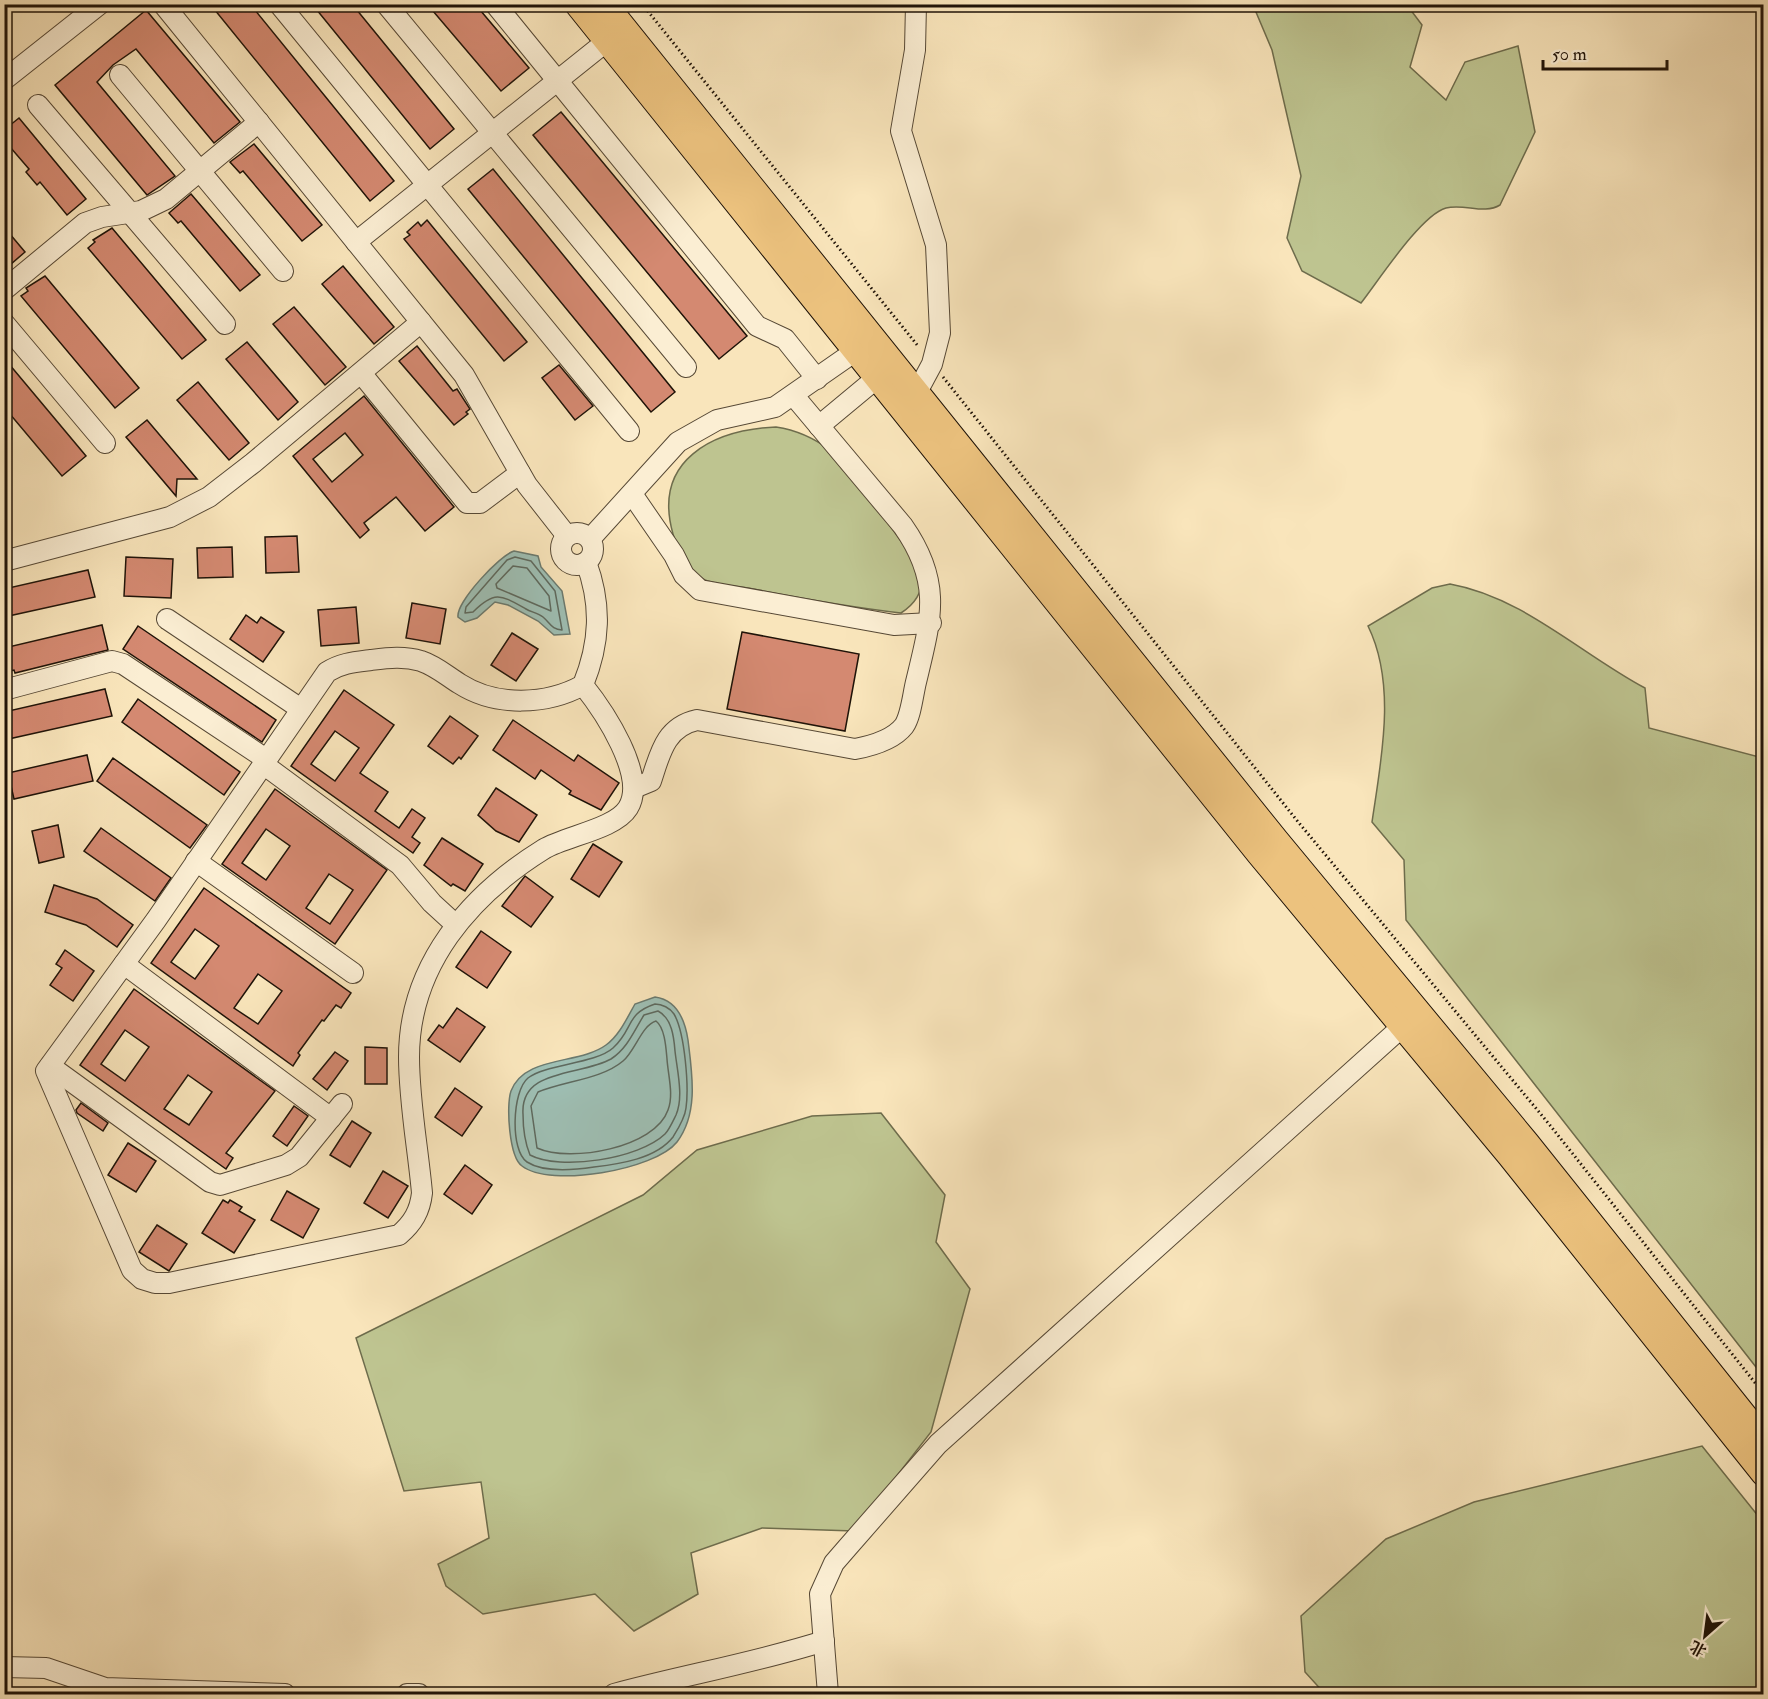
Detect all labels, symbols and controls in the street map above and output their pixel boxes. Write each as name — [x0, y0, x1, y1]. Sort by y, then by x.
scale bar — [1543, 33, 1668, 71]
text: 50 m — [1552, 43, 1587, 66]
north arrow — [1675, 1606, 1735, 1666]
text: 北 — [1687, 1636, 1710, 1661]

